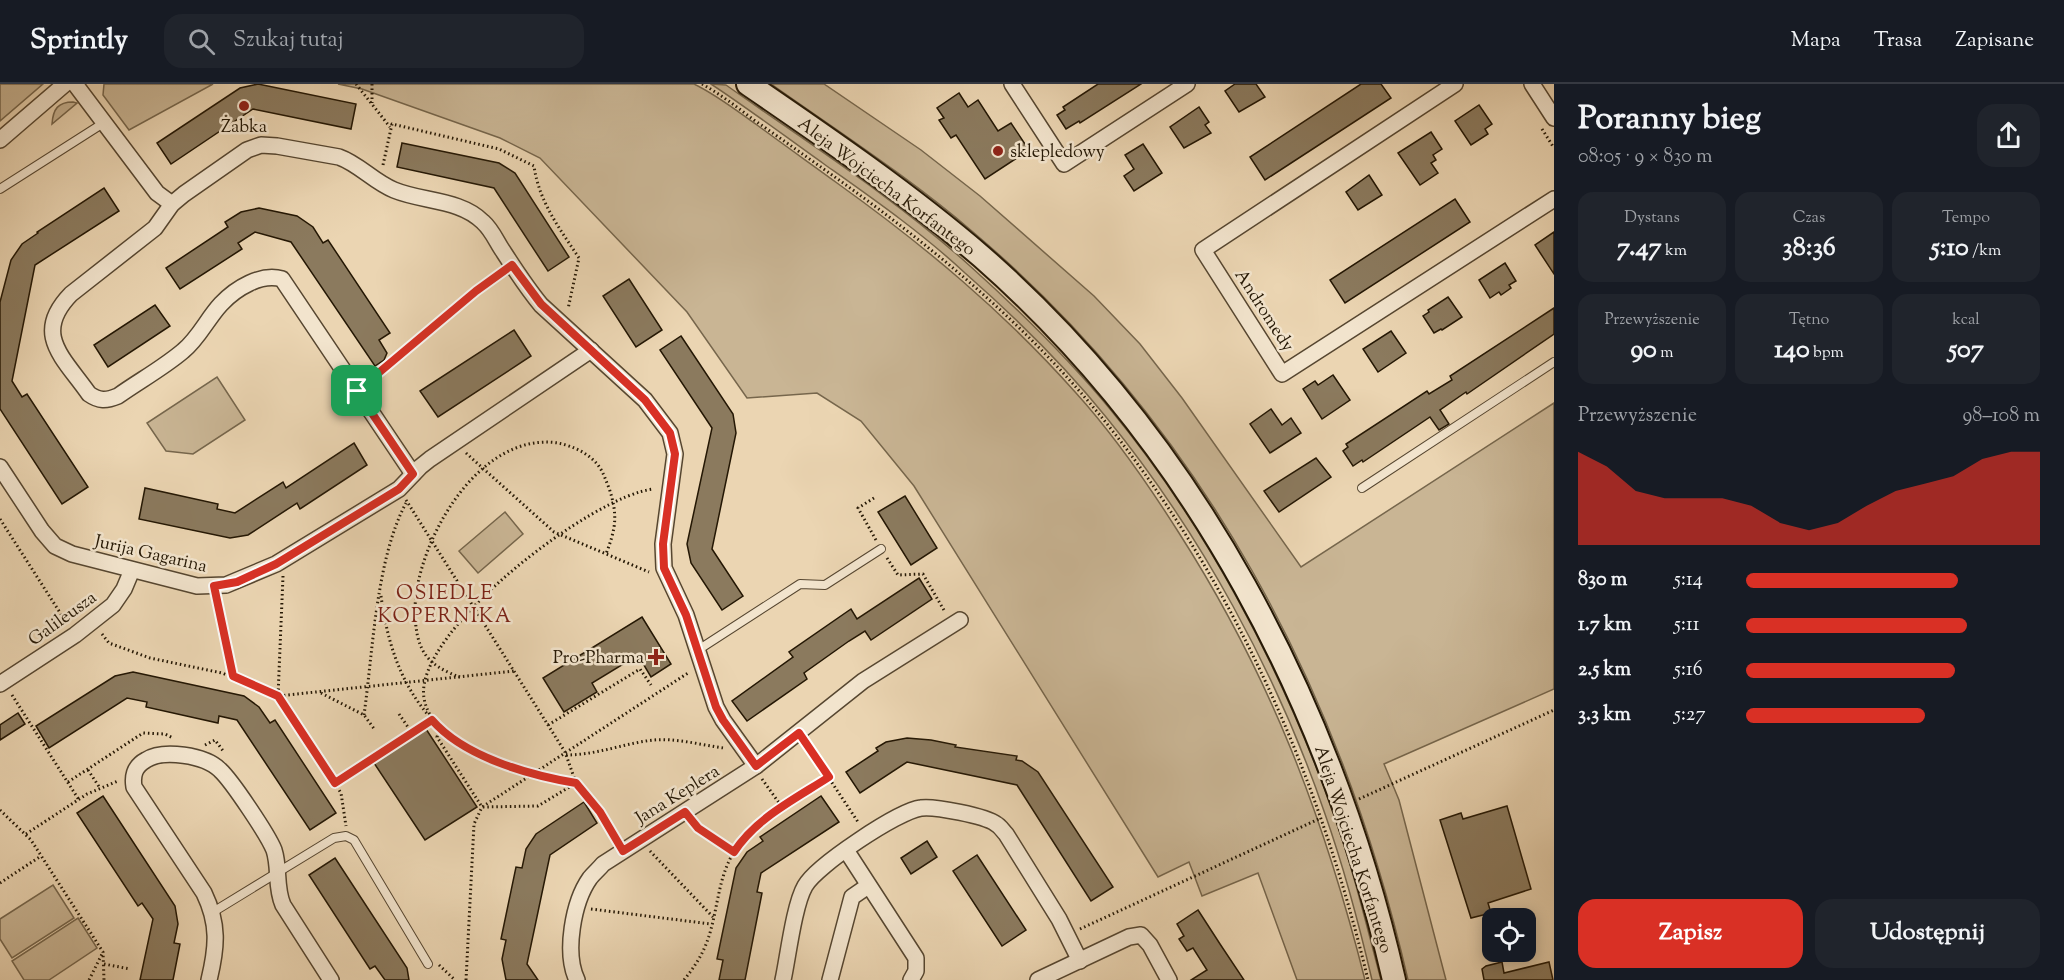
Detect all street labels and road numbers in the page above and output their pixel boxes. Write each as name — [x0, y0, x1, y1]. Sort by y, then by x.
street label: Aleja Wojciecha Korfantego — [791, 112, 980, 263]
street label: Andromedy — [1227, 265, 1300, 357]
street label: Jurija Gagarina — [91, 529, 209, 581]
street label: Galileusza — [24, 586, 103, 653]
street label: Aleja Wojciecha Korfantego — [1306, 742, 1398, 957]
street label: Jana Keplera — [630, 760, 725, 832]

